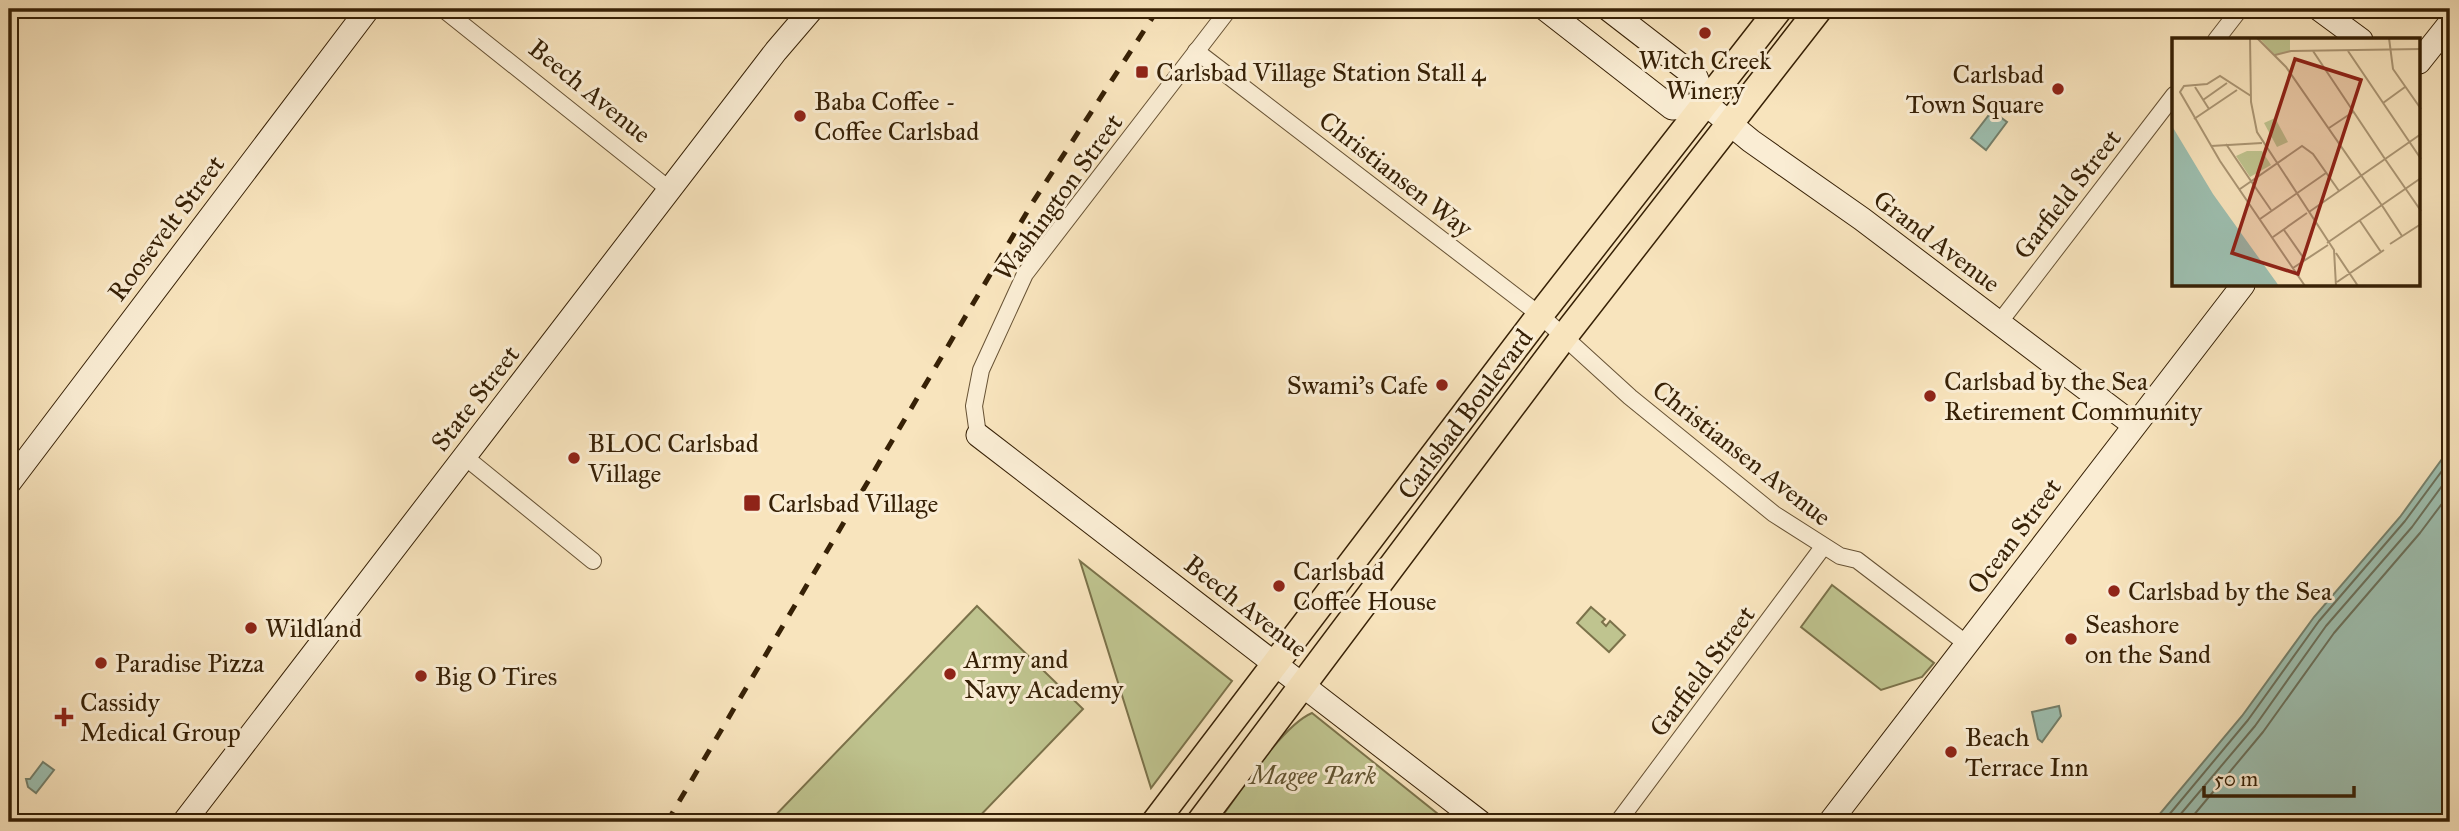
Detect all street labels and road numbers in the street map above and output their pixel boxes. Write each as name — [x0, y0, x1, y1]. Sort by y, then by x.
street label: Beech Avenue — [522, 32, 658, 150]
street label: Christiansen Way — [1313, 104, 1480, 244]
street label: Washington Street — [987, 107, 1129, 287]
street label: Garfield Street — [2006, 123, 2128, 265]
street label: Roosevelt Street — [101, 149, 231, 307]
street label: Grand Avenue — [1867, 183, 2007, 299]
street label: Carlsbad Boulevard — [1390, 322, 1540, 506]
street label: State Street — [424, 339, 526, 457]
street label: Christiansen Avenue — [1646, 373, 1838, 533]
street label: Ocean Street — [1960, 472, 2068, 600]
street label: Beech Avenue — [1178, 548, 1314, 664]
street label: Garfield Street — [1642, 599, 1762, 743]

